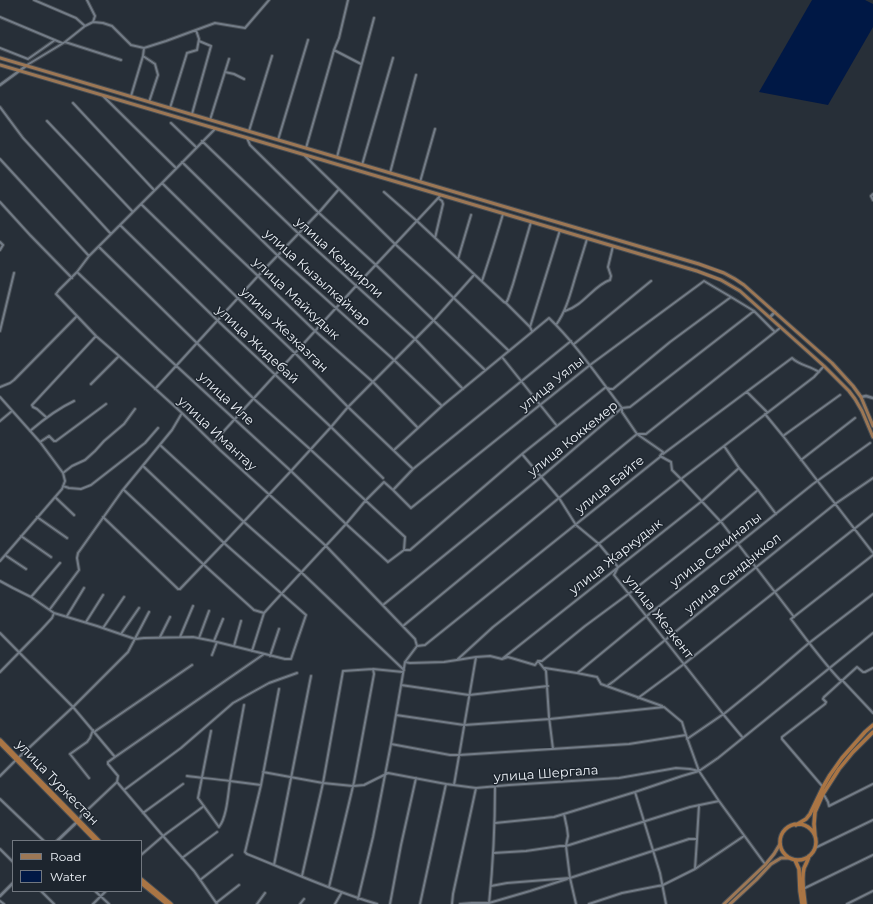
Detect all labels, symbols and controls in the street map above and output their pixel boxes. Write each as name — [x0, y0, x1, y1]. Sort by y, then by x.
street label: улица Кендирли — [292, 214, 386, 302]
street label: улица Кызылкайнар — [261, 226, 373, 330]
street label: улица Майкудык — [249, 255, 343, 343]
street label: улица Жезказган — [237, 284, 331, 376]
street label: улица Жидебай — [212, 303, 302, 387]
street label: улица Уялы — [517, 353, 587, 415]
street label: улица Иле — [195, 369, 257, 429]
street label: улица Имантау — [174, 393, 260, 475]
street label: улица Коккемер — [525, 398, 621, 480]
street label: улица Байге — [573, 453, 647, 517]
street label: улица Сакиналы — [667, 509, 765, 591]
street label: улица Жаркудык — [566, 516, 666, 598]
street label: улица Сандыккол — [682, 530, 784, 618]
street label: улица Жезкент — [621, 572, 697, 662]
street label: улица Туркестан — [12, 737, 102, 829]
street label: улица Шергала — [493, 763, 599, 785]
legend — [12, 840, 142, 892]
text: Road — [50, 849, 81, 864]
text: Water — [50, 869, 86, 884]

